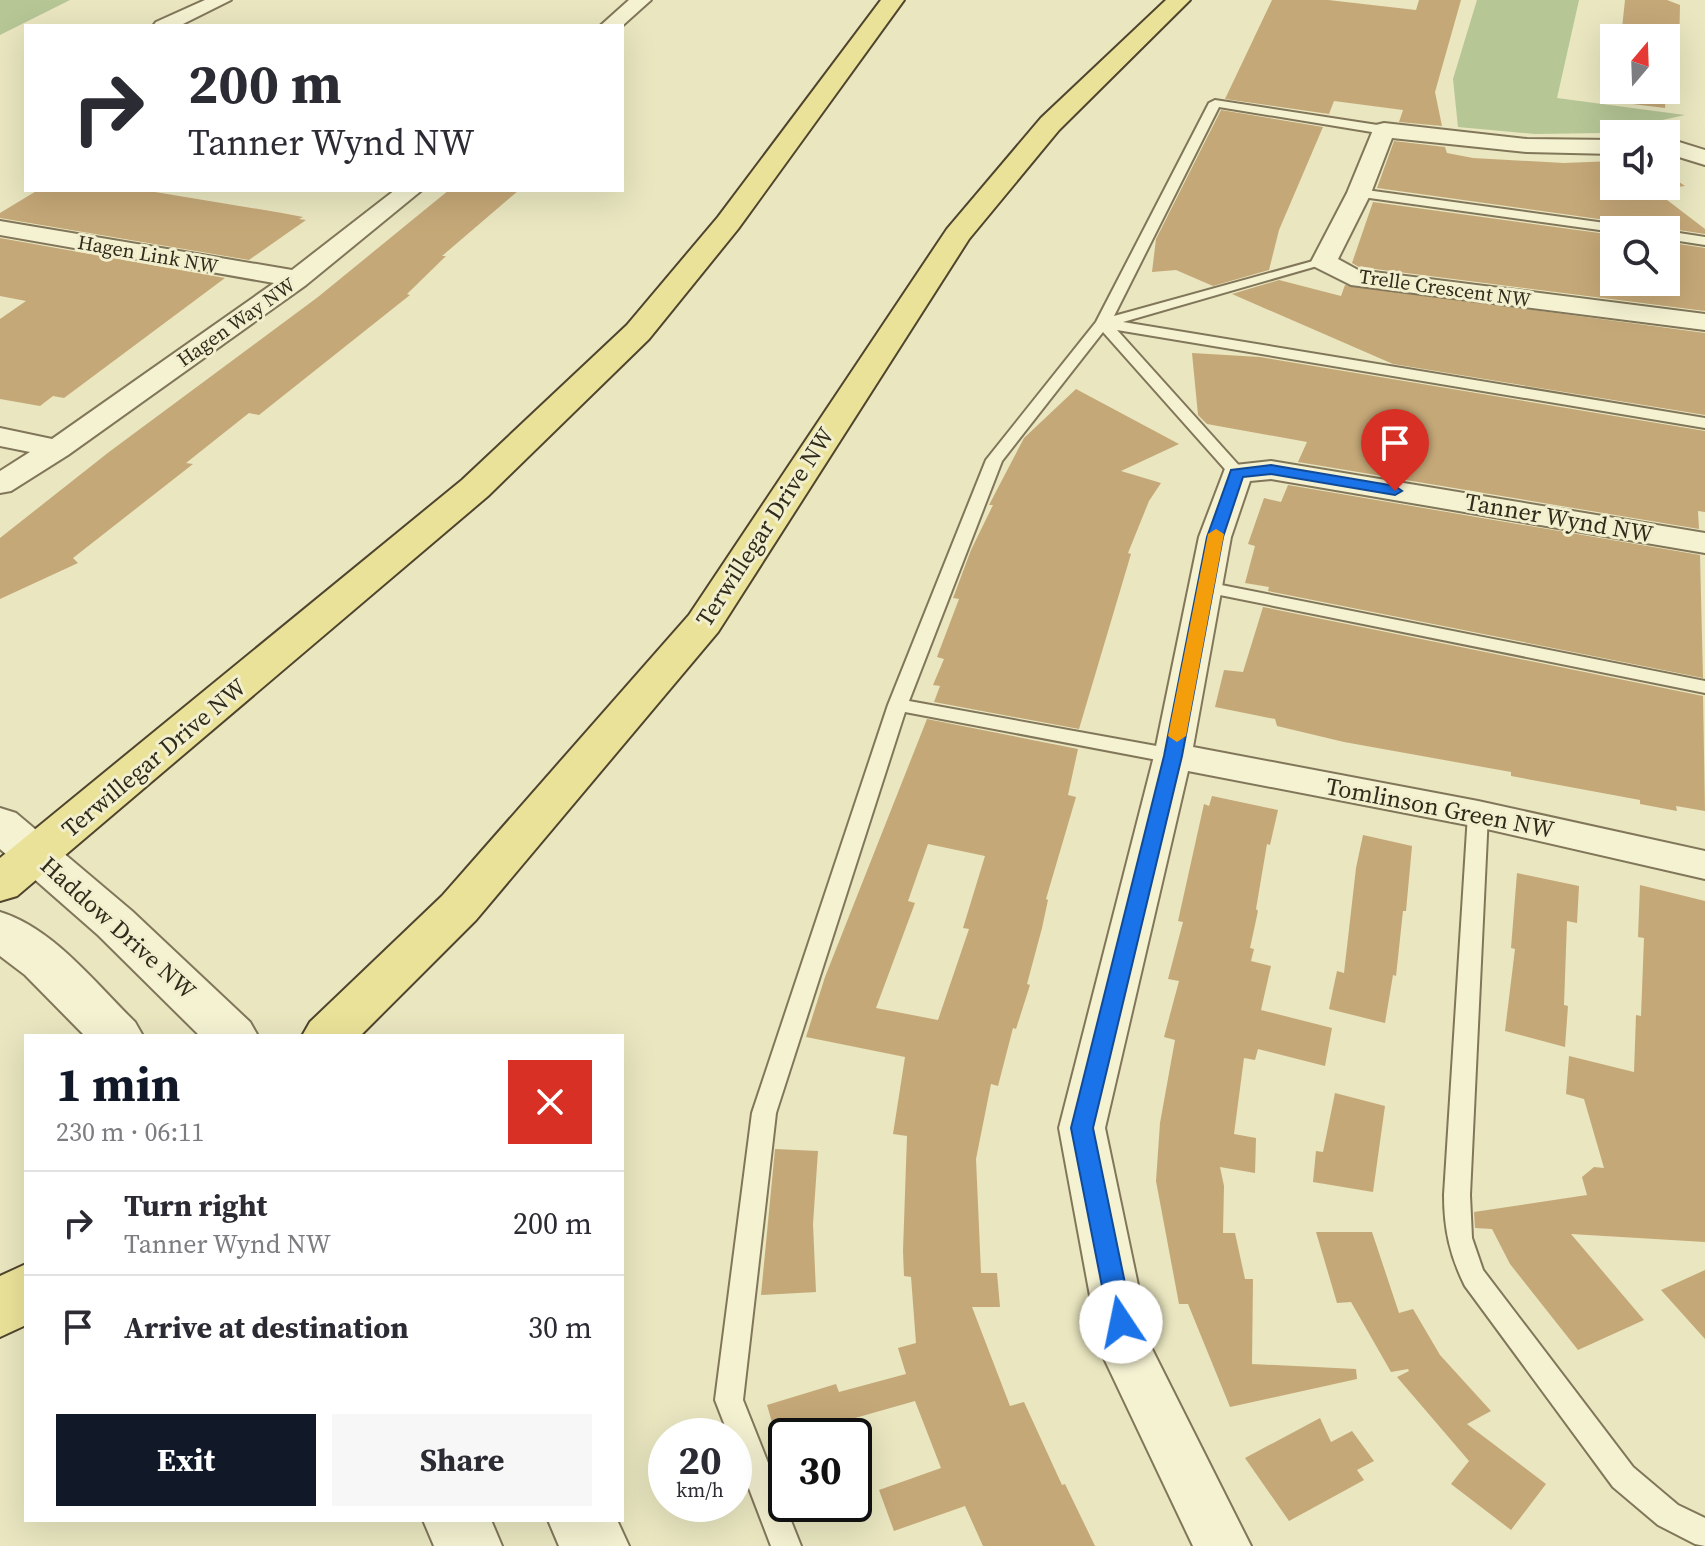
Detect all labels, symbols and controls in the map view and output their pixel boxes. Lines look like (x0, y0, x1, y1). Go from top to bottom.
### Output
north arrow (1600, 24, 1680, 104)
map controls (1600, 24, 1680, 296)
text: 200 m (188, 45, 342, 122)
icon: right (56, 56, 160, 160)
text: Tanner Wynd NW (188, 118, 474, 167)
button: sound (1600, 120, 1680, 200)
button: search (1600, 216, 1680, 296)
street label: Hagen Link NW (76, 228, 221, 280)
street label: Trelle Crescent NW (1357, 262, 1534, 314)
street label: Hagen Way NW (171, 270, 301, 373)
pin (1361, 409, 1429, 491)
street label: Terwillegar Drive NW (688, 421, 841, 633)
icon: arrive (1373, 421, 1417, 465)
street label: Tanner Wynd NW (1462, 485, 1656, 550)
street label: Terwillegar Drive NW (54, 671, 253, 845)
street label: Tomlinson Green NW (1323, 769, 1557, 846)
street label: Haddow Drive NW (33, 849, 203, 1007)
text: 1 min (56, 1051, 181, 1117)
button: close (508, 1060, 592, 1144)
text: 230 m · 06:11 (56, 1114, 204, 1150)
text: Turn right (124, 1185, 267, 1226)
icon: right (56, 1201, 100, 1245)
text: 200 m (513, 1203, 592, 1244)
text: Tanner Wynd NW (124, 1226, 331, 1262)
position arrow (1079, 1280, 1163, 1364)
icon: arrive (56, 1305, 100, 1349)
text: Arrive at destination (124, 1307, 409, 1348)
text: 30 m (528, 1307, 592, 1348)
button: Exit (56, 1414, 316, 1506)
button: Share (332, 1414, 592, 1506)
speed limit sign: 30 (768, 1418, 872, 1522)
text: 20 (678, 1433, 722, 1487)
text: km/h (676, 1476, 724, 1504)

